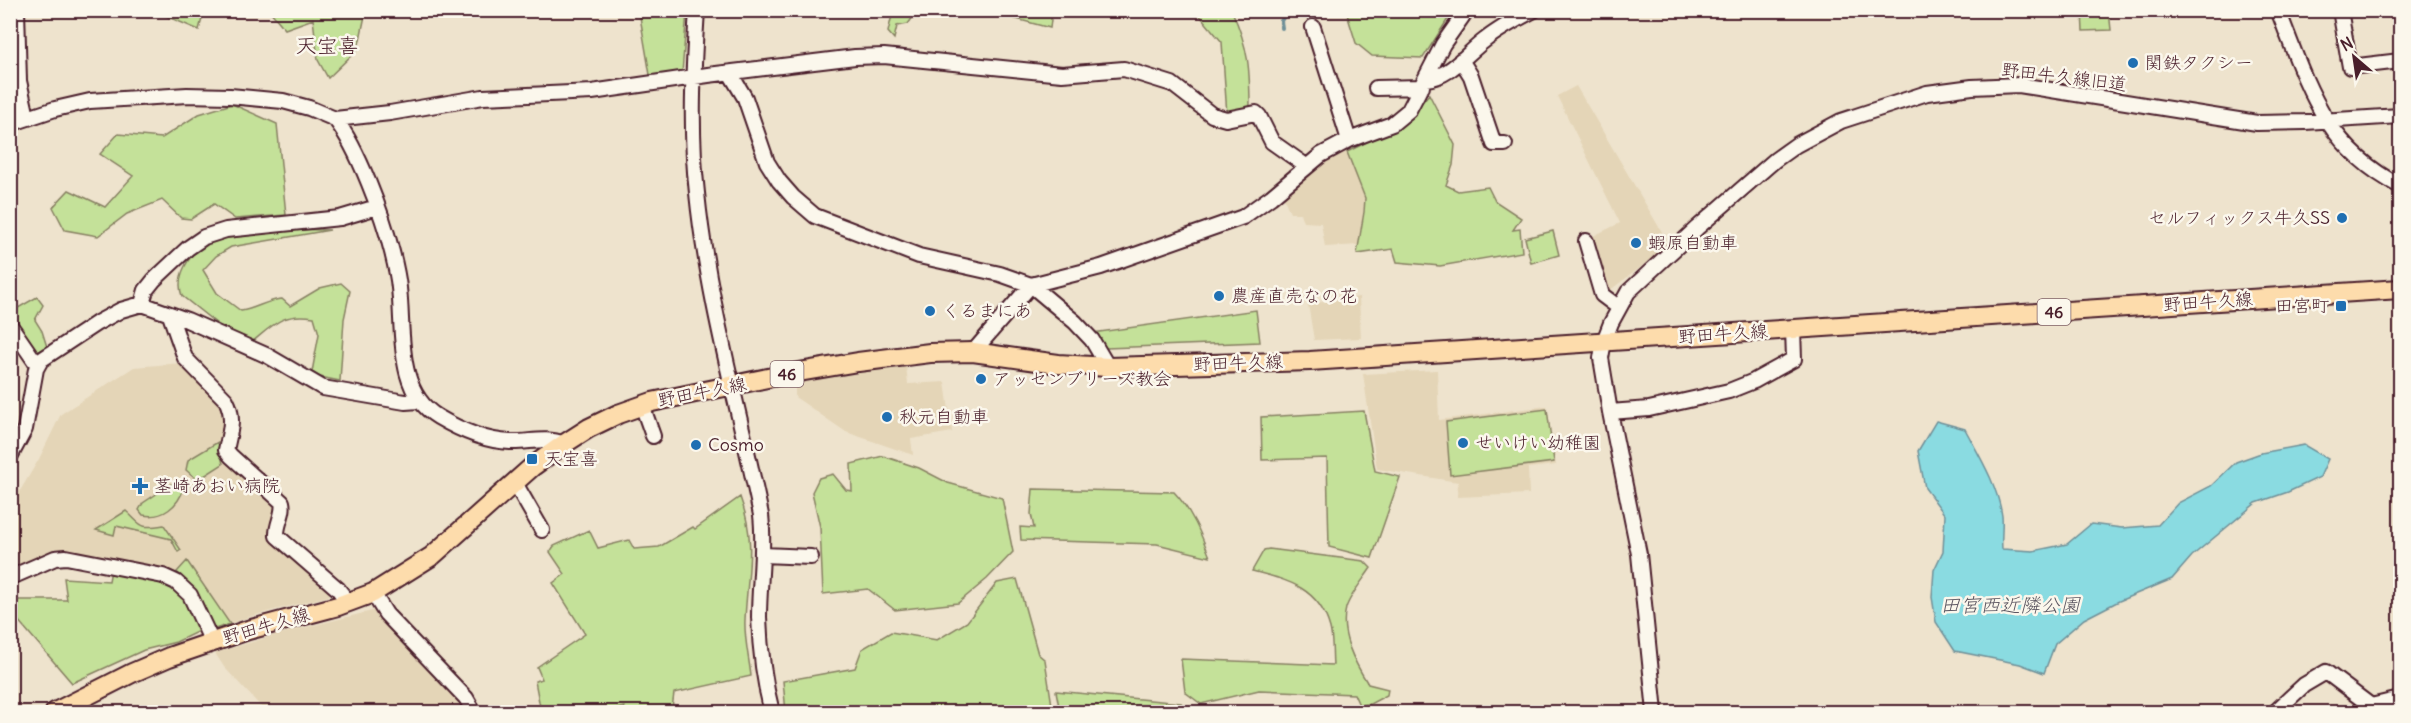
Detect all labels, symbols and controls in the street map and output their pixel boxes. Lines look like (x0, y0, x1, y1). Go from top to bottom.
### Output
north arrow (2324, 27, 2384, 87)
district label: 天宝喜 (296, 32, 359, 59)
text: N (2337, 32, 2356, 55)
place label: 関鉄タクシー (2145, 51, 2253, 74)
marker: 関鉄タクシー (2126, 56, 2140, 70)
street label: 野田牛久線旧道 (2000, 57, 2128, 96)
place label: セルフィックス牛久SS (2148, 206, 2330, 229)
marker: セルフィックス牛久SS (2335, 211, 2349, 225)
place label: 蝦原自動車 (1648, 231, 1738, 254)
marker: 蝦原自動車 (1629, 236, 1643, 250)
place label: 農産直売なの花 (1231, 284, 1357, 307)
street label: 野田牛久線 (2162, 287, 2254, 316)
marker: 農産直売なの花 (1212, 289, 1226, 303)
place label: 田宮町 (2275, 294, 2329, 317)
place label: くるまにあ (942, 299, 1032, 322)
road number: 46 (2038, 299, 2070, 325)
marker: 田宮町 (2334, 299, 2348, 313)
marker: くるまにあ (923, 304, 937, 318)
street label: 野田牛久線 (1677, 319, 1769, 348)
street label: 野田牛久線 (1193, 349, 1283, 376)
road number: 46 (770, 361, 804, 387)
place label: アッセンブリーズ教会 (993, 367, 1172, 390)
street label: 野田牛久線 (656, 372, 748, 411)
marker: アッセンブリーズ教会 (974, 372, 988, 386)
place label: 秋元自動車 (899, 405, 989, 428)
marker: 秋元自動車 (880, 410, 894, 424)
place label: せいけい幼稚園 (1475, 431, 1601, 454)
place label: Cosmo (708, 433, 764, 456)
marker: せいけい幼稚園 (1456, 436, 1470, 450)
marker: Cosmo (689, 438, 703, 452)
place label: 天宝喜 (544, 447, 598, 470)
marker: 天宝喜 (525, 452, 539, 466)
place label: 茎崎あおい病院 (154, 474, 280, 497)
marker: 茎崎あおい病院 (131, 477, 149, 495)
water label: 田宮西近隣公園 (1940, 592, 2081, 617)
street label: 野田牛久線 (219, 602, 312, 649)

